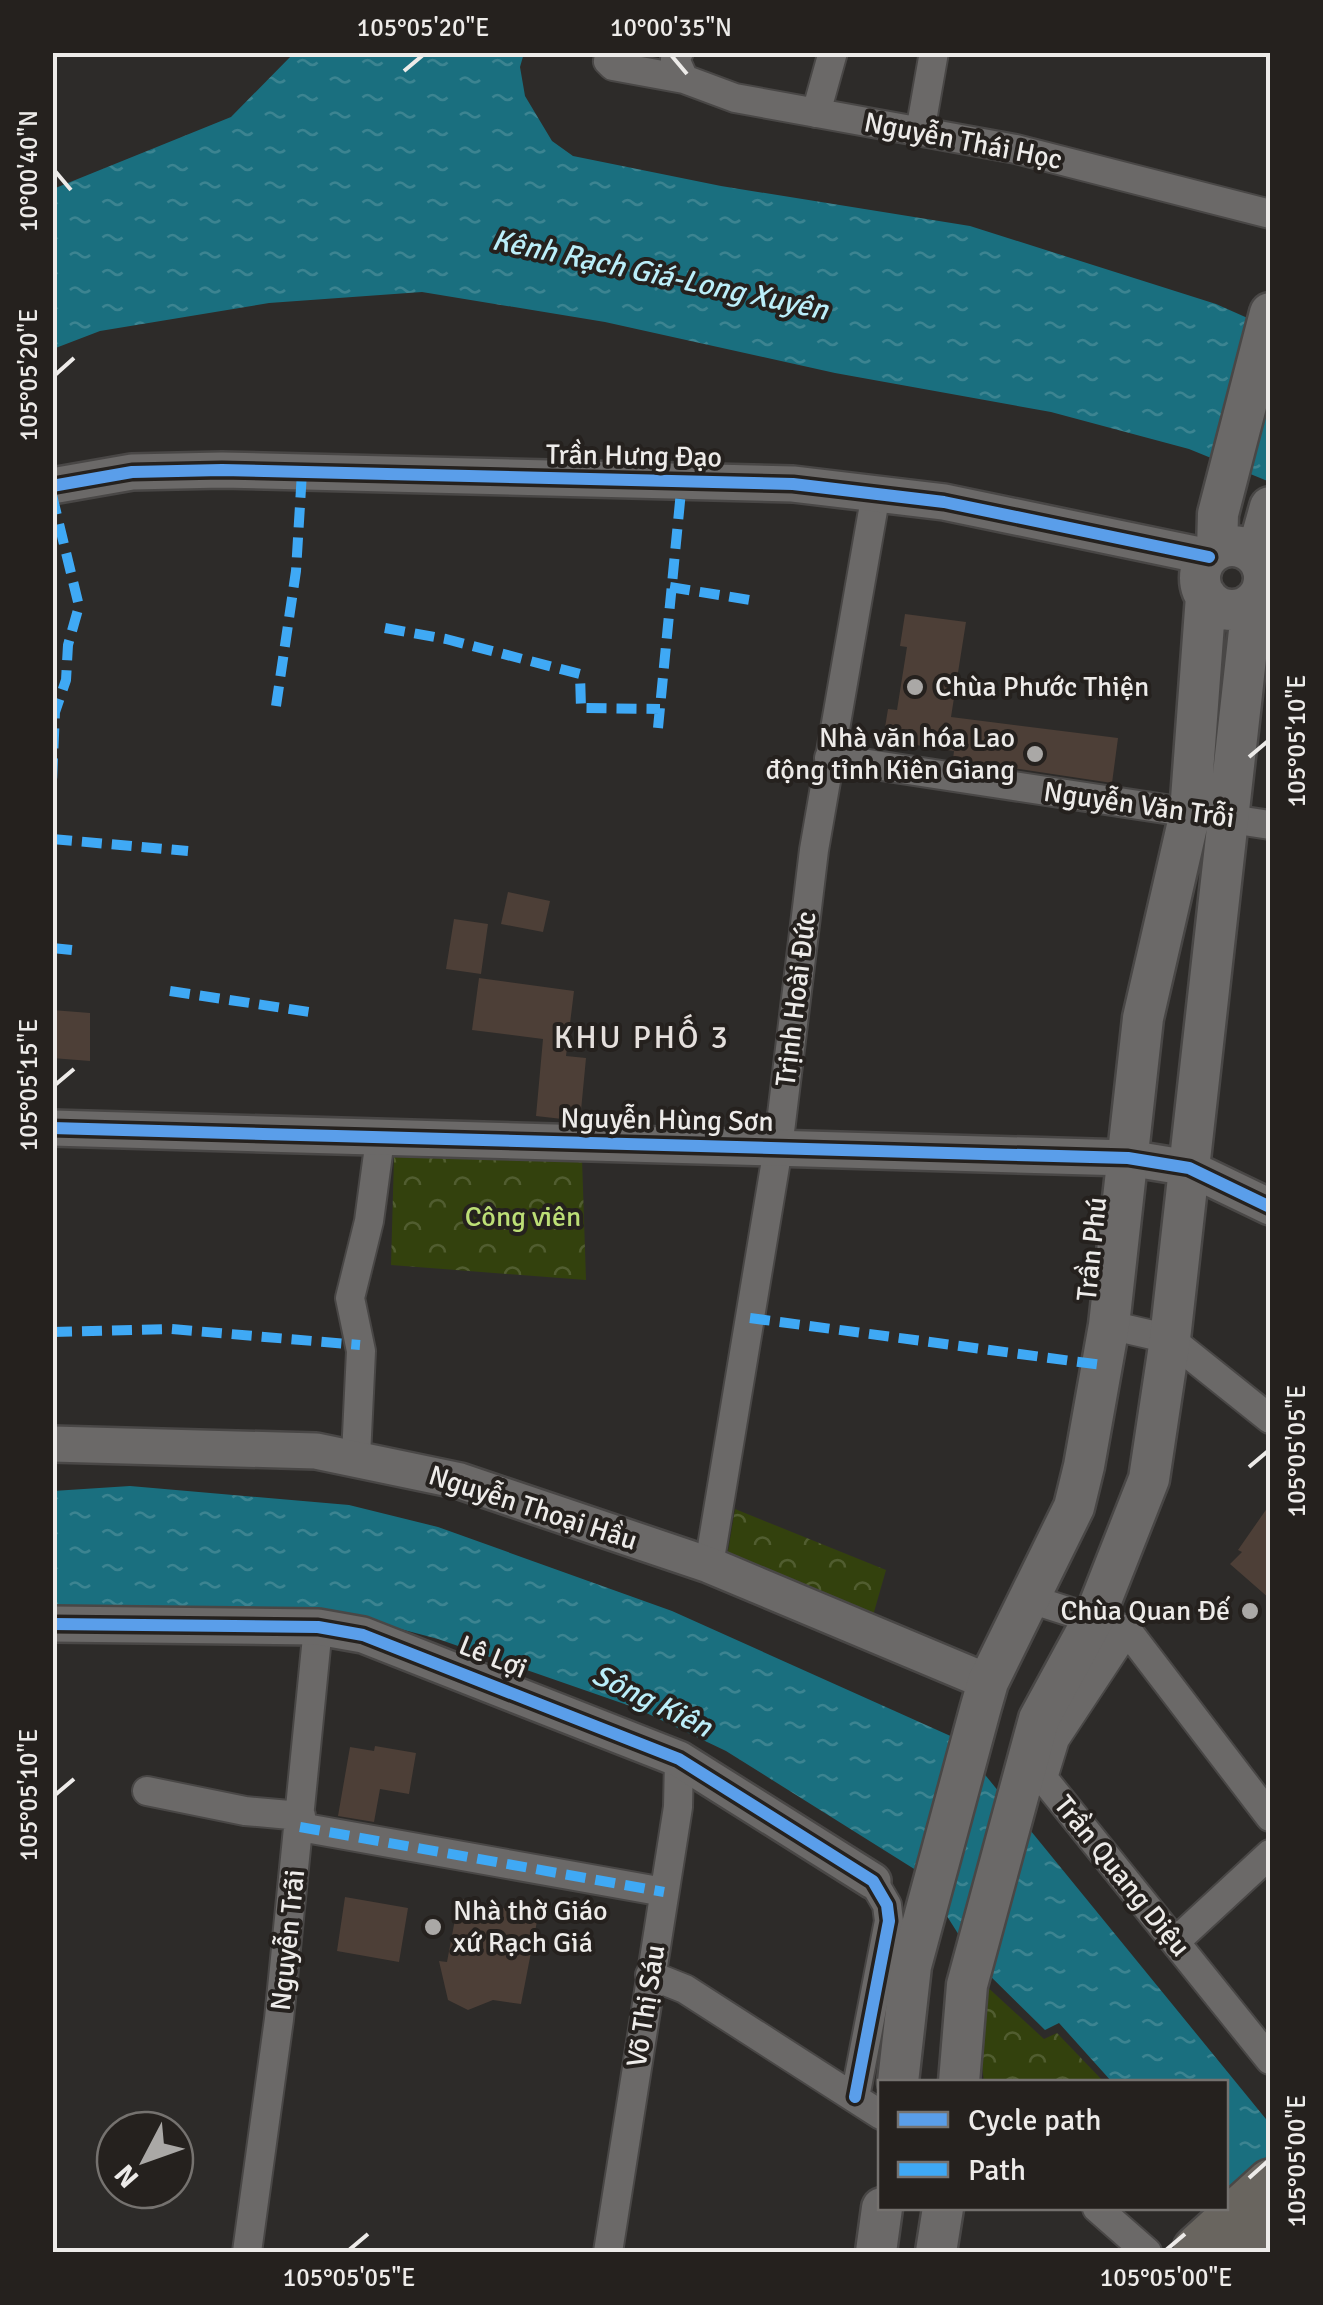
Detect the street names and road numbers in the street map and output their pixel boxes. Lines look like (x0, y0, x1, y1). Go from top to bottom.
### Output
street label: Nguyễn Thái Học (861, 105, 1065, 177)
street label: Trần Hưng Đạo (546, 437, 722, 475)
street label: Nguyễn Văn Trỗi (1041, 775, 1237, 835)
street label: Trịnh Hoài Đức (768, 910, 824, 1088)
street label: Nguyễn Hùng Sơn (560, 1101, 774, 1139)
street label: Trần Phú (1070, 1195, 1114, 1303)
street label: Nguyễn Thoại Hầu (424, 1458, 642, 1558)
street label: Lê Lợi (454, 1628, 532, 1686)
street label: Trần Quang Diệu (1047, 1789, 1197, 1963)
street label: Nguyễn Trãi (264, 1868, 312, 2012)
street label: Võ Thị Sáu (620, 1942, 672, 2070)

